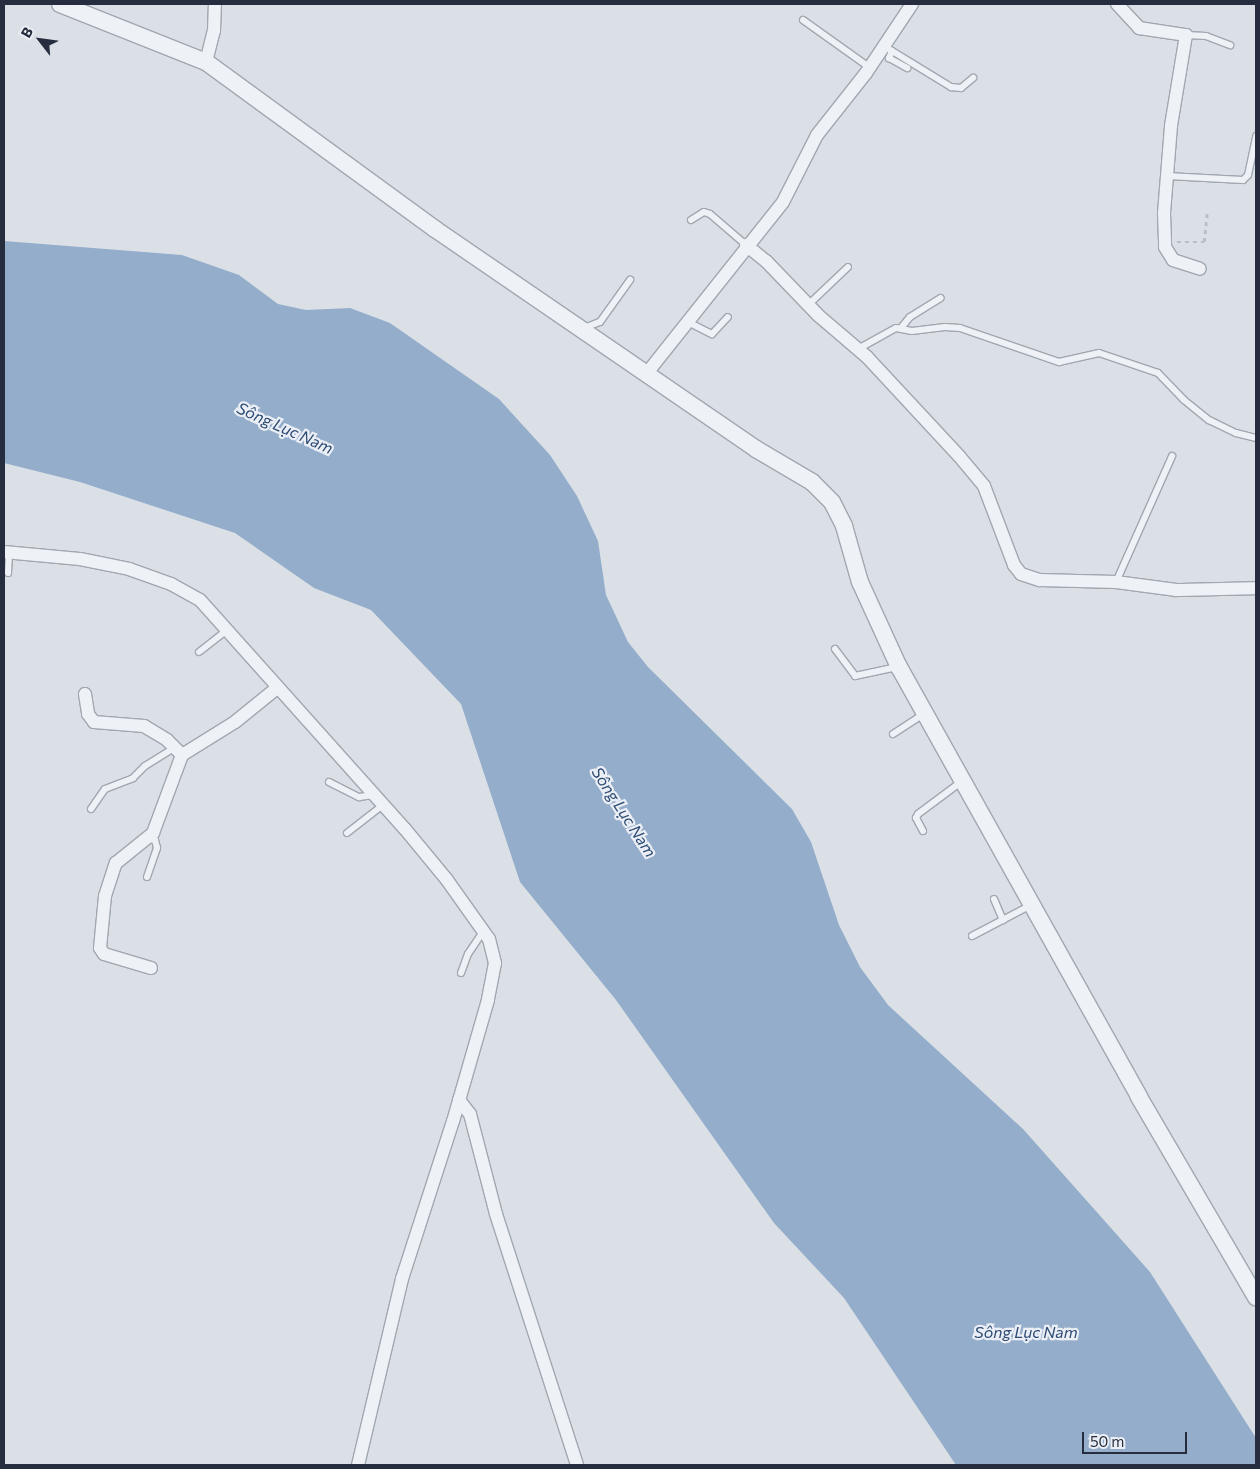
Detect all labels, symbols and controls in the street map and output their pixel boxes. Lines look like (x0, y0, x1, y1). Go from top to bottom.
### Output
north arrow (15, 15, 65, 65)
text: B (17, 24, 36, 41)
water label: Sông Lục Nam (234, 398, 336, 458)
water label: Sông Lục Nam (588, 763, 660, 861)
water label: Sông Lục Nam (974, 1322, 1078, 1342)
scale bar (1085, 1422, 1190, 1454)
text: 50 m (1090, 1432, 1124, 1450)

